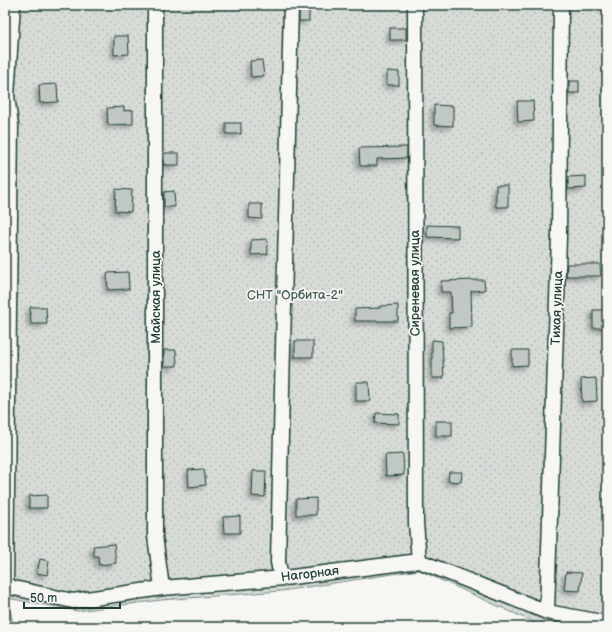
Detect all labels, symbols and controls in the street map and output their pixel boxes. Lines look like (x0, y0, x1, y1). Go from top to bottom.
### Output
street label: Сиреневая улица (407, 229, 423, 336)
street label: Майская улица (148, 250, 164, 344)
street label: Тихая улица (548, 270, 566, 346)
park label: СНТ "Орбита-2" (247, 287, 343, 303)
street label: Нагорная (280, 562, 340, 586)
scale bar (24, 584, 120, 610)
text: 50 m (30, 591, 57, 606)

